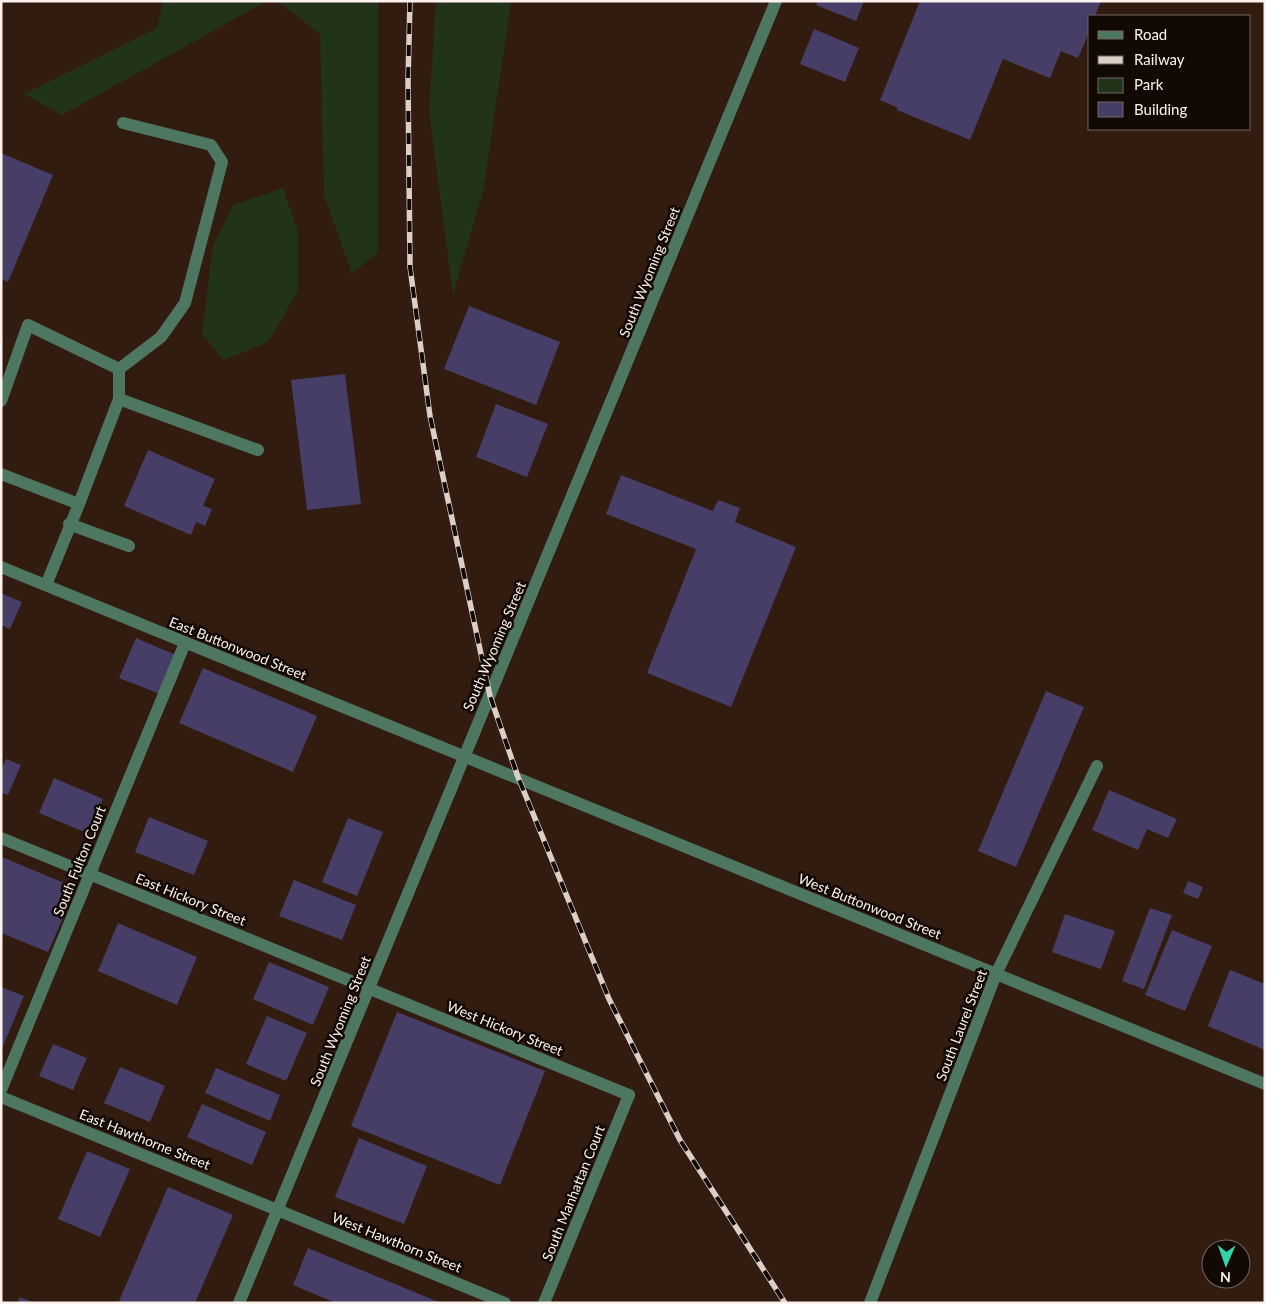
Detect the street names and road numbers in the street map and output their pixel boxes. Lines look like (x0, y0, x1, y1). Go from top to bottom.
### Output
street label: South Wyoming Street (615, 204, 683, 340)
street label: South Wyoming Street (459, 579, 529, 713)
street label: East Buttonwood Street (167, 613, 309, 683)
street label: South Fulton Court (49, 803, 109, 919)
street label: East Hickory Street (133, 869, 249, 929)
street label: West Buttonwood Street (796, 870, 944, 942)
street label: South Wyoming Street (306, 953, 374, 1089)
street label: South Laurel Street (932, 967, 990, 1083)
street label: West Hickory Street (445, 997, 565, 1059)
street label: East Hawthorne Street (77, 1105, 213, 1173)
street label: South Manhattan Court (538, 1123, 608, 1263)
street label: West Hawthorn Street (330, 1208, 464, 1276)

